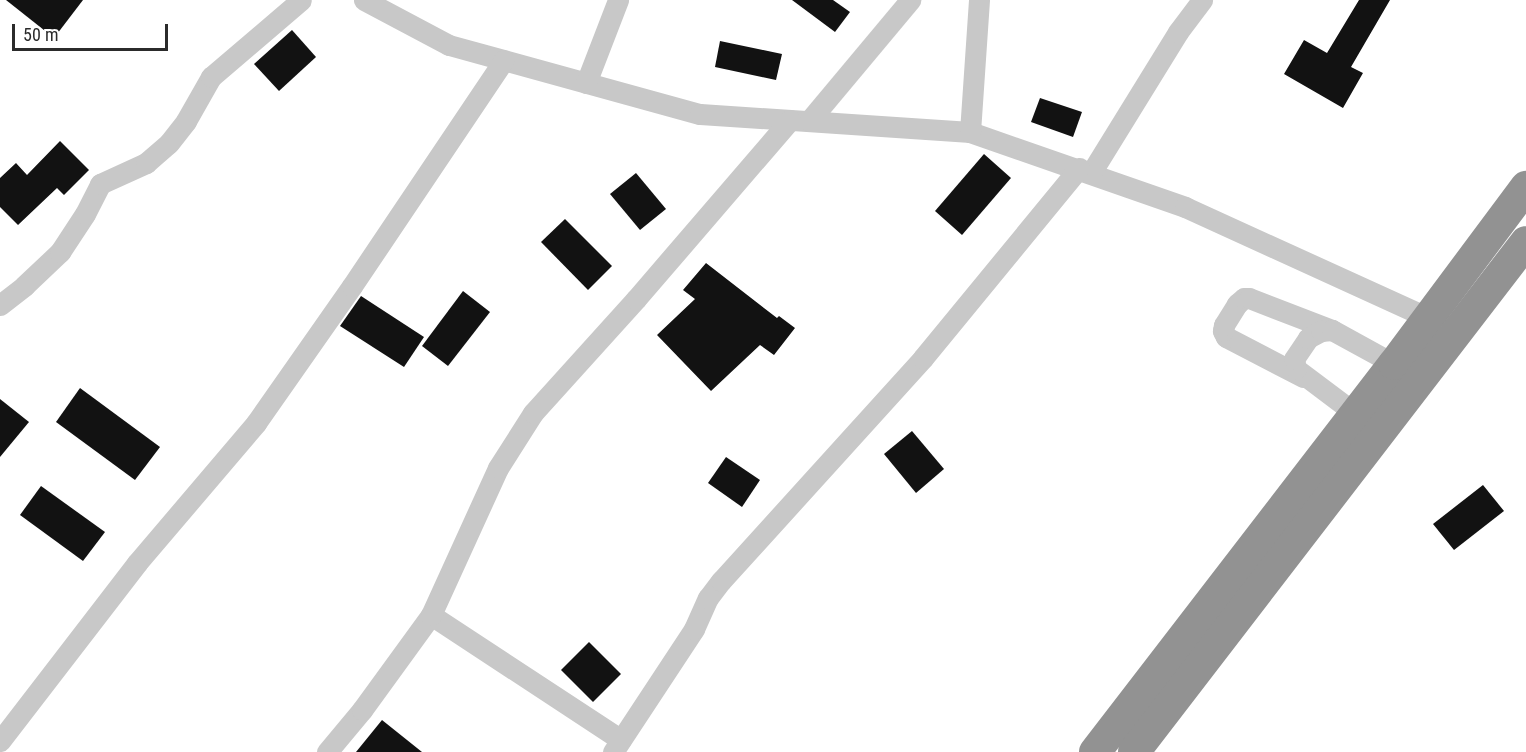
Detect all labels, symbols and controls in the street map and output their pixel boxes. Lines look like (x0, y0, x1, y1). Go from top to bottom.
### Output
scale bar (15, 12, 171, 50)
text: 50 m (23, 24, 58, 45)

